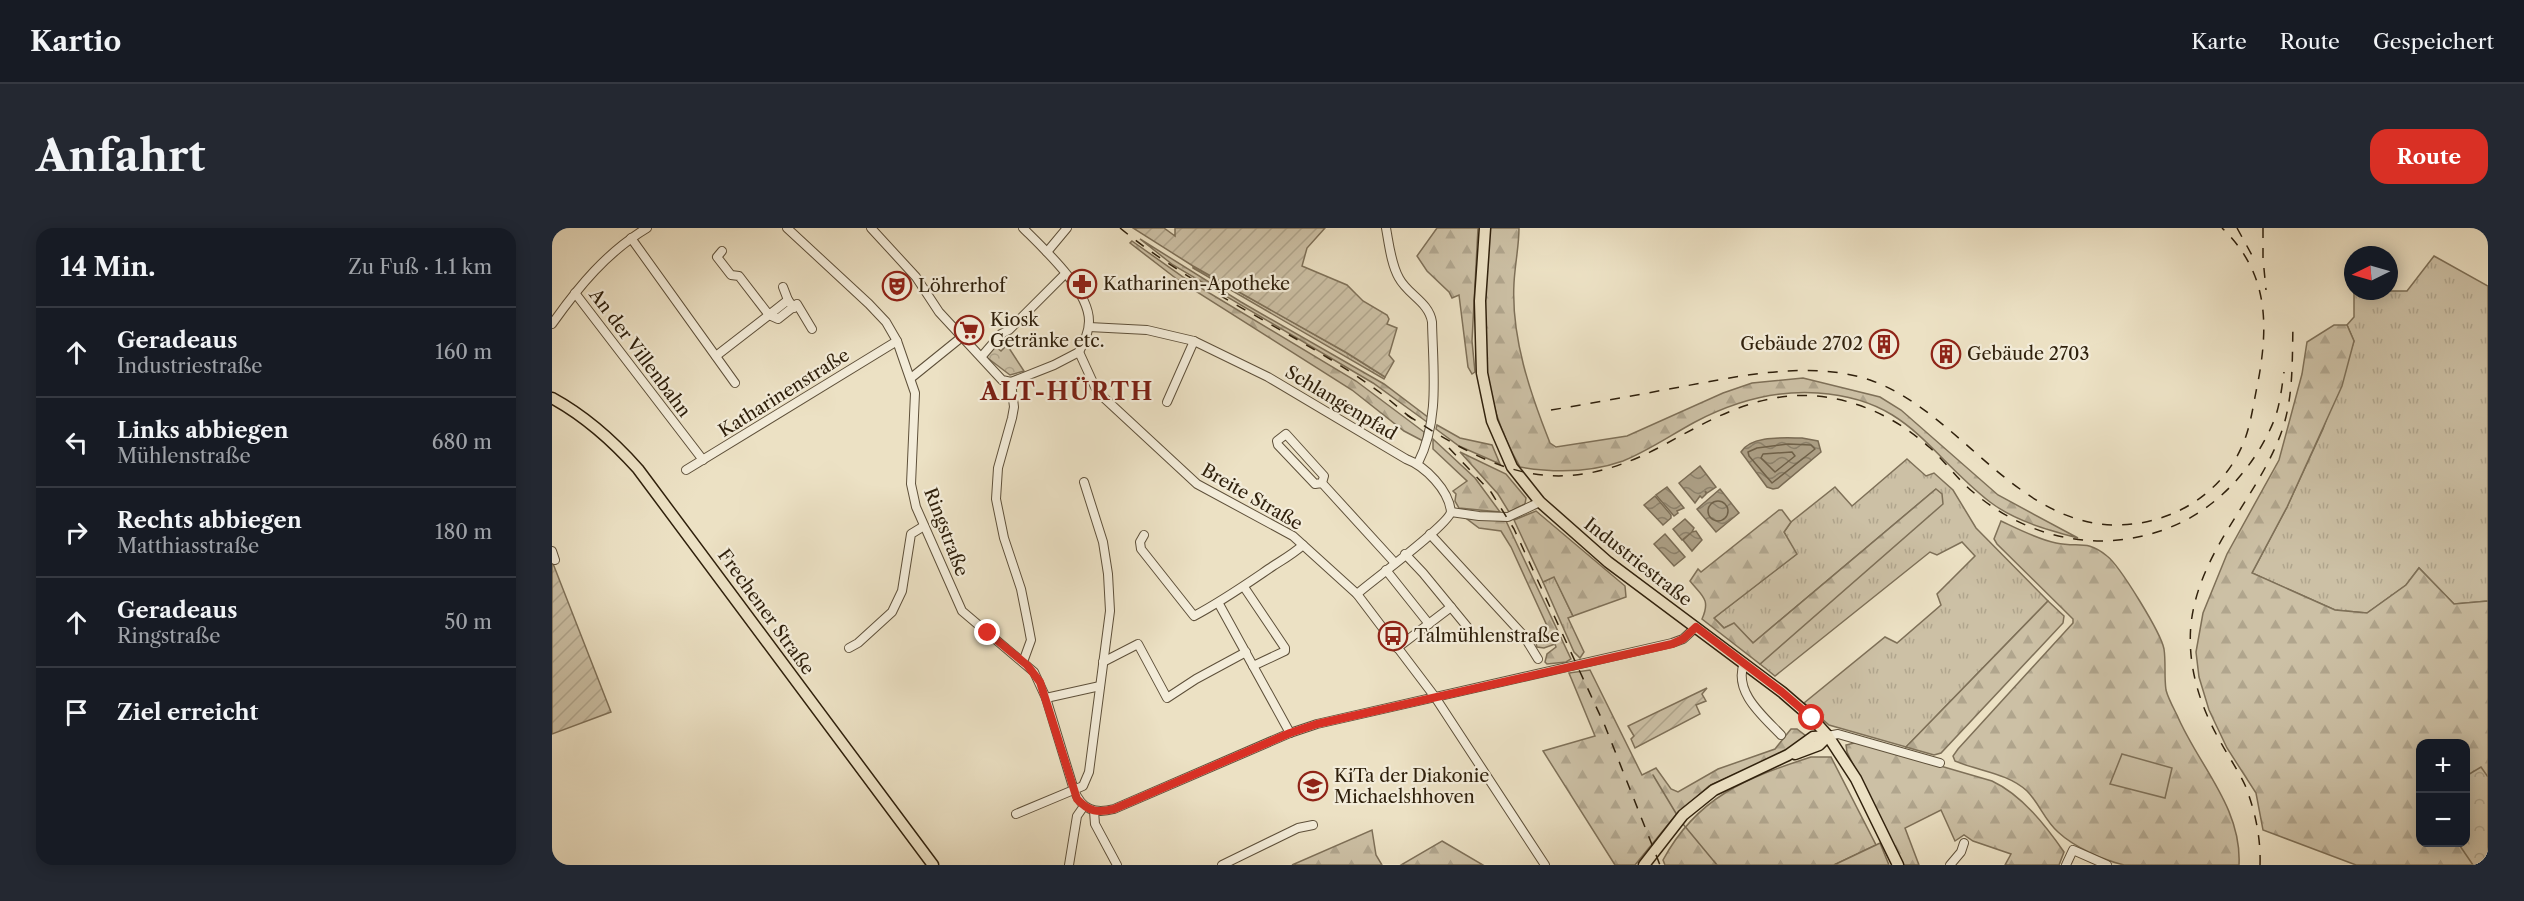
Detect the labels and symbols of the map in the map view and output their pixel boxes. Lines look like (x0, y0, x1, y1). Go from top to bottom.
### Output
north arrow (2344, 246, 2398, 300)
pharmacy icon: Katharinen-Apotheke (1066, 268, 1098, 300)
theatre icon: Löhrerhof (881, 270, 913, 302)
place label: Katharinen-Apotheke (1103, 273, 1290, 295)
place label: Löhrerhof (918, 275, 1008, 297)
street label: An der Villenbahn (584, 284, 695, 422)
place label: Kiosk Getränke etc. (990, 309, 1104, 352)
supermarket icon: Kiosk Getränke etc. (953, 314, 985, 346)
building icon: Gebäude 2702 (1868, 328, 1900, 360)
place label: Gebäude 2702 (1740, 333, 1863, 355)
building icon: Gebäude 2703 (1930, 338, 1962, 370)
place label: Gebäude 2703 (1967, 343, 2089, 365)
street label: Katharinenstraße (715, 344, 853, 442)
street label: Schlangenpfad (1281, 361, 1401, 445)
district label: ALT-HÜRTH (979, 376, 1154, 406)
street label: Breite Straße (1197, 459, 1307, 535)
street label: Ringstraße (919, 485, 973, 579)
street label: Industriestraße (1580, 513, 1696, 611)
street label: Frechener Straße (713, 545, 819, 679)
route end (974, 619, 1000, 645)
bus stop icon: Talmühlenstraße (1377, 620, 1409, 652)
place label: Talmühlenstraße (1414, 625, 1560, 647)
route start (1798, 704, 1824, 730)
place label: KiTa der Diakonie Michaelshhoven (1334, 765, 1489, 808)
school or university icon: KiTa der Diakonie Michaelshhoven (1297, 770, 1329, 802)

